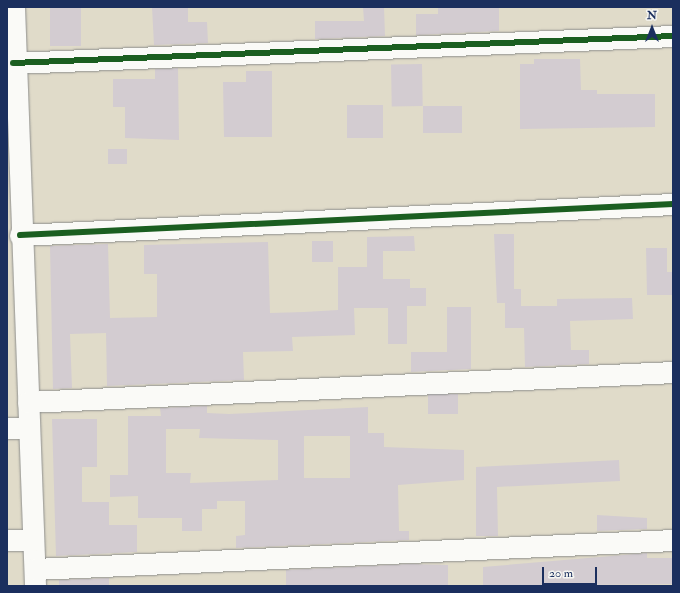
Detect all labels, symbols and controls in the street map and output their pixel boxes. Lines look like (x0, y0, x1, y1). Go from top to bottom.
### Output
north arrow (632, 8, 672, 48)
text: N (647, 9, 657, 22)
scale bar (544, 559, 599, 585)
text: 20 m (549, 566, 573, 581)

